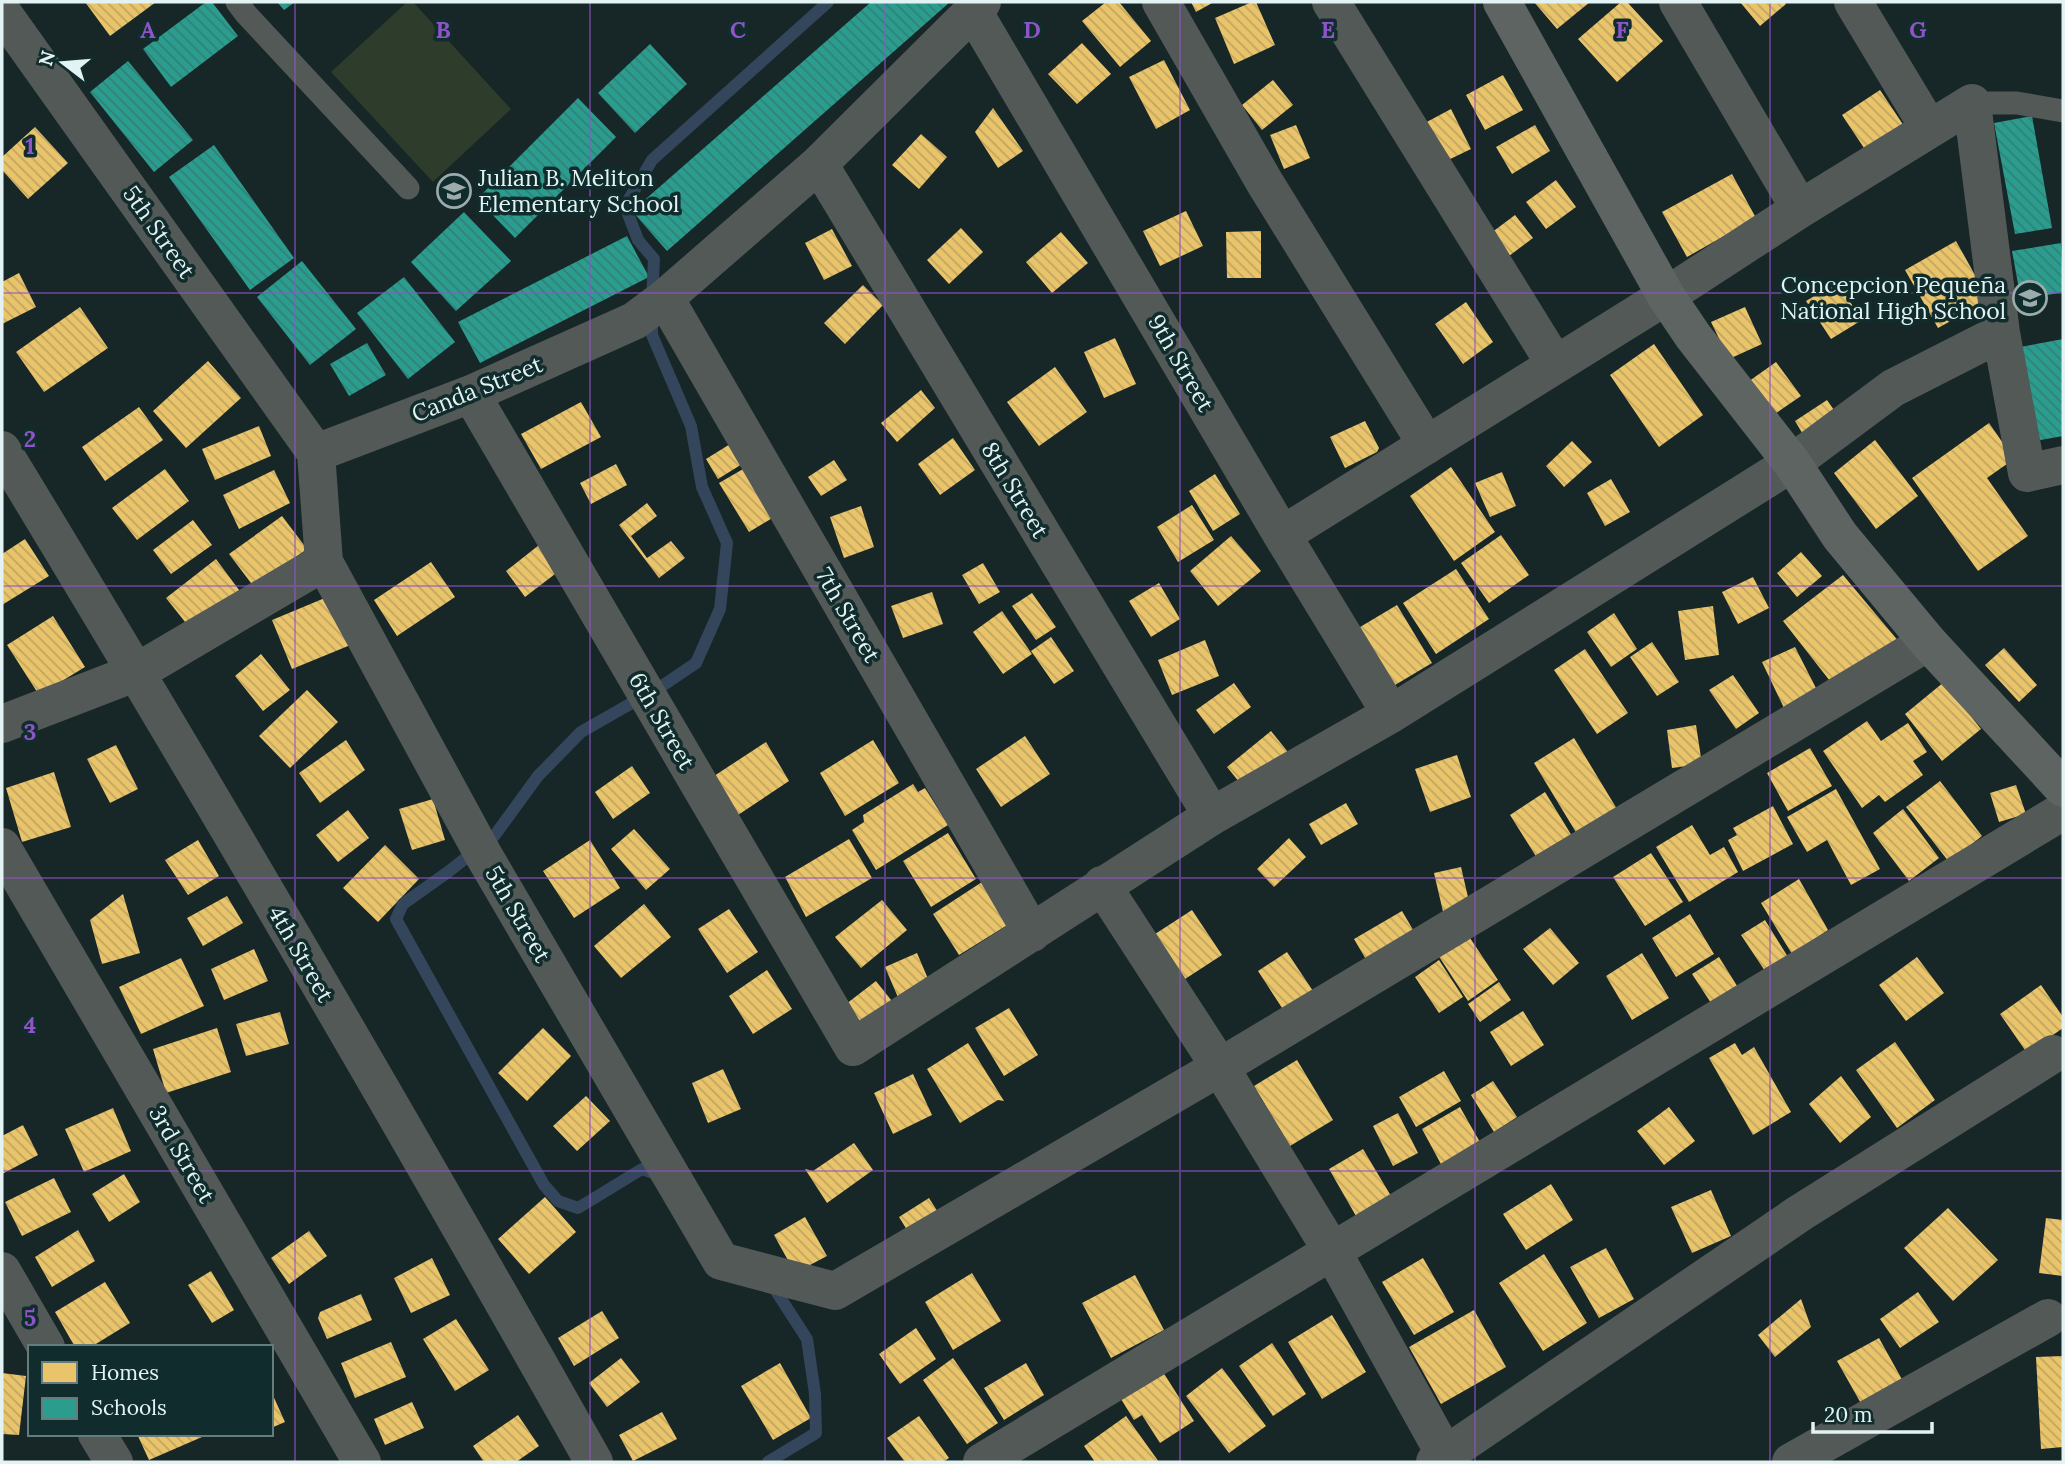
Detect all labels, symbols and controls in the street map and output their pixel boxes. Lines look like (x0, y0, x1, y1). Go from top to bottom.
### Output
text: A (140, 15, 156, 44)
text: B (435, 15, 451, 44)
text: C (730, 15, 746, 44)
text: D (1023, 15, 1041, 44)
text: E (1321, 15, 1335, 44)
text: F (1615, 15, 1629, 44)
text: G (1909, 15, 1927, 44)
north arrow (28, 28, 98, 98)
text: N (33, 48, 60, 69)
text: 1 (25, 131, 35, 160)
place label: Julian B. Meliton Elementary School (477, 163, 679, 218)
school or university icon: Julian B. Meliton Elementary School (435, 172, 473, 210)
street label: 5th Street (117, 180, 202, 284)
place label: Concepcion Pequeña National High School (1780, 270, 2006, 325)
school or university icon: Concepcion Pequeña National High School (2011, 279, 2049, 317)
street label: 9th Street (1142, 309, 1221, 417)
street label: Canda Street (407, 349, 547, 428)
text: 2 (24, 424, 36, 453)
street label: 8th Street (975, 436, 1055, 543)
street label: 7th Street (810, 562, 887, 667)
street label: 6th Street (623, 667, 702, 775)
text: 3 (24, 717, 36, 746)
street label: 5th Street (479, 860, 558, 967)
street label: 4th Street (262, 900, 341, 1007)
text: 4 (24, 1010, 36, 1039)
street label: 3rd Street (143, 1100, 222, 1208)
text: 5 (24, 1303, 36, 1332)
legend (28, 1345, 273, 1436)
text: Homes (91, 1359, 159, 1386)
scale bar (1813, 1390, 1932, 1434)
text: Schools (91, 1394, 167, 1421)
text: 20 m (1824, 1401, 1873, 1428)

